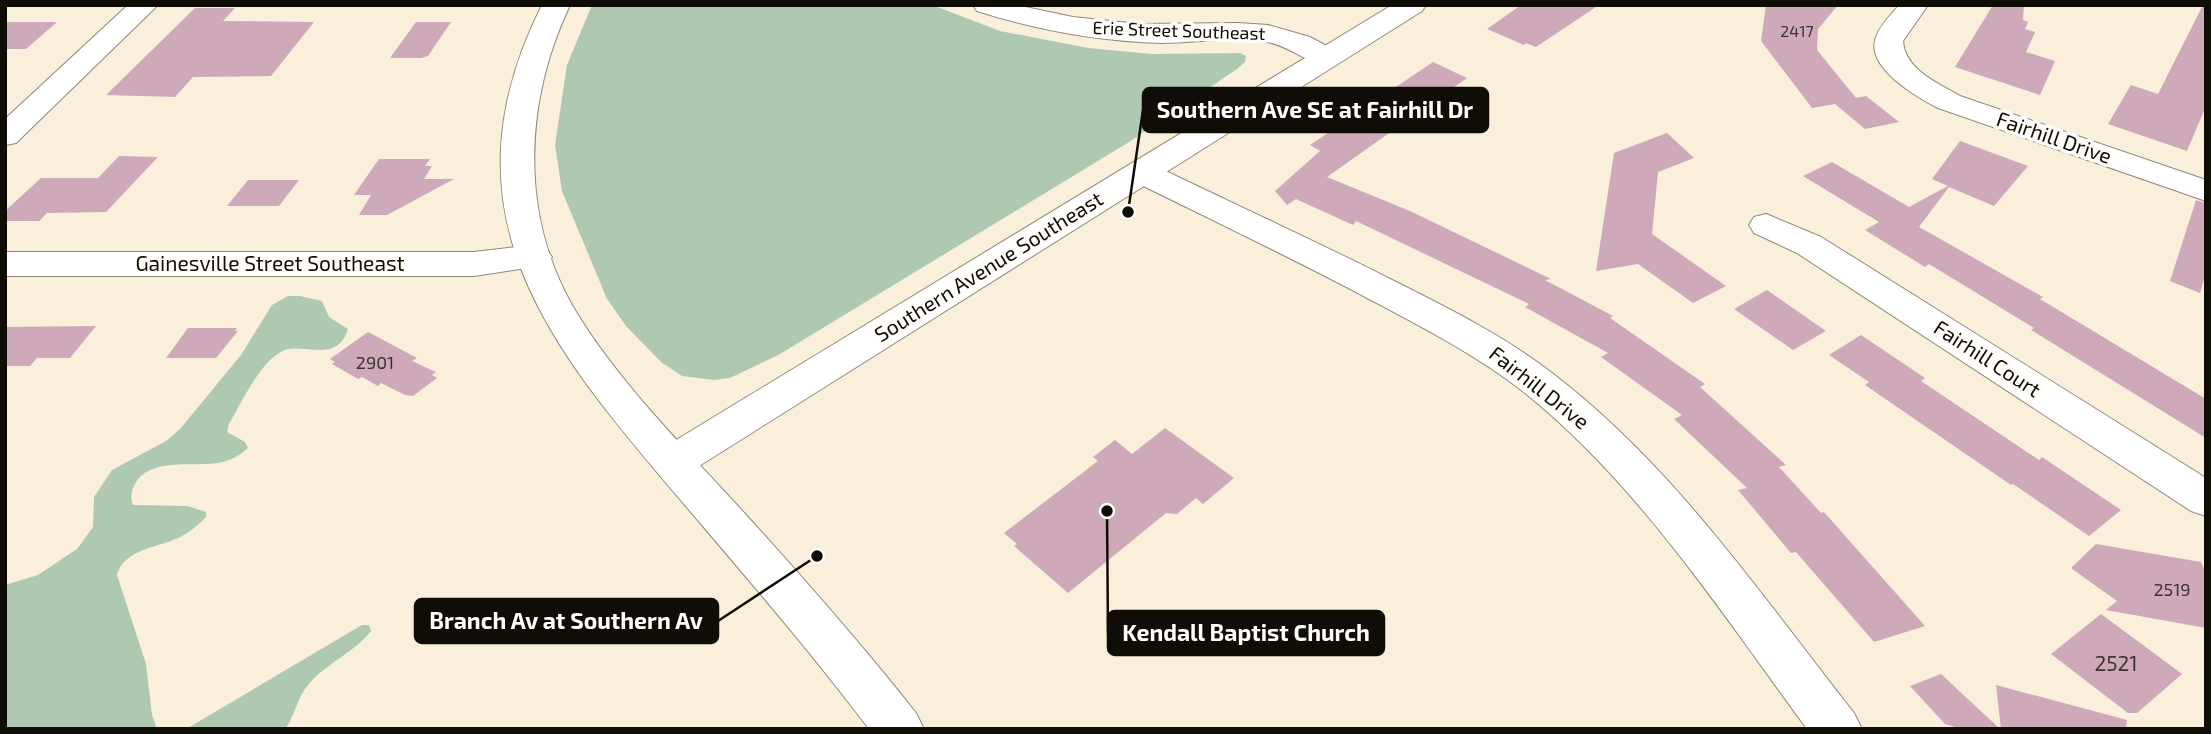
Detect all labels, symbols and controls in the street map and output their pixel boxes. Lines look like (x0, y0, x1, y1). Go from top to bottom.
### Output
street label: Erie Street Southeast (1092, 16, 1266, 44)
house number: 2417 (1780, 21, 1814, 40)
callout: Southern Ave SE at Fairhill Dr (1143, 88, 1488, 132)
text: Southern Ave SE at Fairhill Dr (1157, 95, 1473, 123)
street label: Fairhill Drive (1994, 105, 2115, 168)
street label: Southern Avenue Southeast (869, 185, 1107, 346)
street label: Gainesville Street Southeast (135, 250, 405, 275)
street label: Fairhill Court (1930, 314, 2046, 402)
street label: Fairhill Drive (1485, 340, 1595, 434)
house number: 2901 (356, 351, 394, 373)
house number: 2519 (2153, 578, 2191, 600)
callout: Branch Av at Southern Av (415, 599, 718, 643)
text: Branch Av at Southern Av (429, 606, 703, 634)
callout: Kendall Baptist Church (1108, 611, 1384, 655)
text: Kendall Baptist Church (1122, 618, 1370, 646)
house number: 2521 (2094, 650, 2138, 675)

